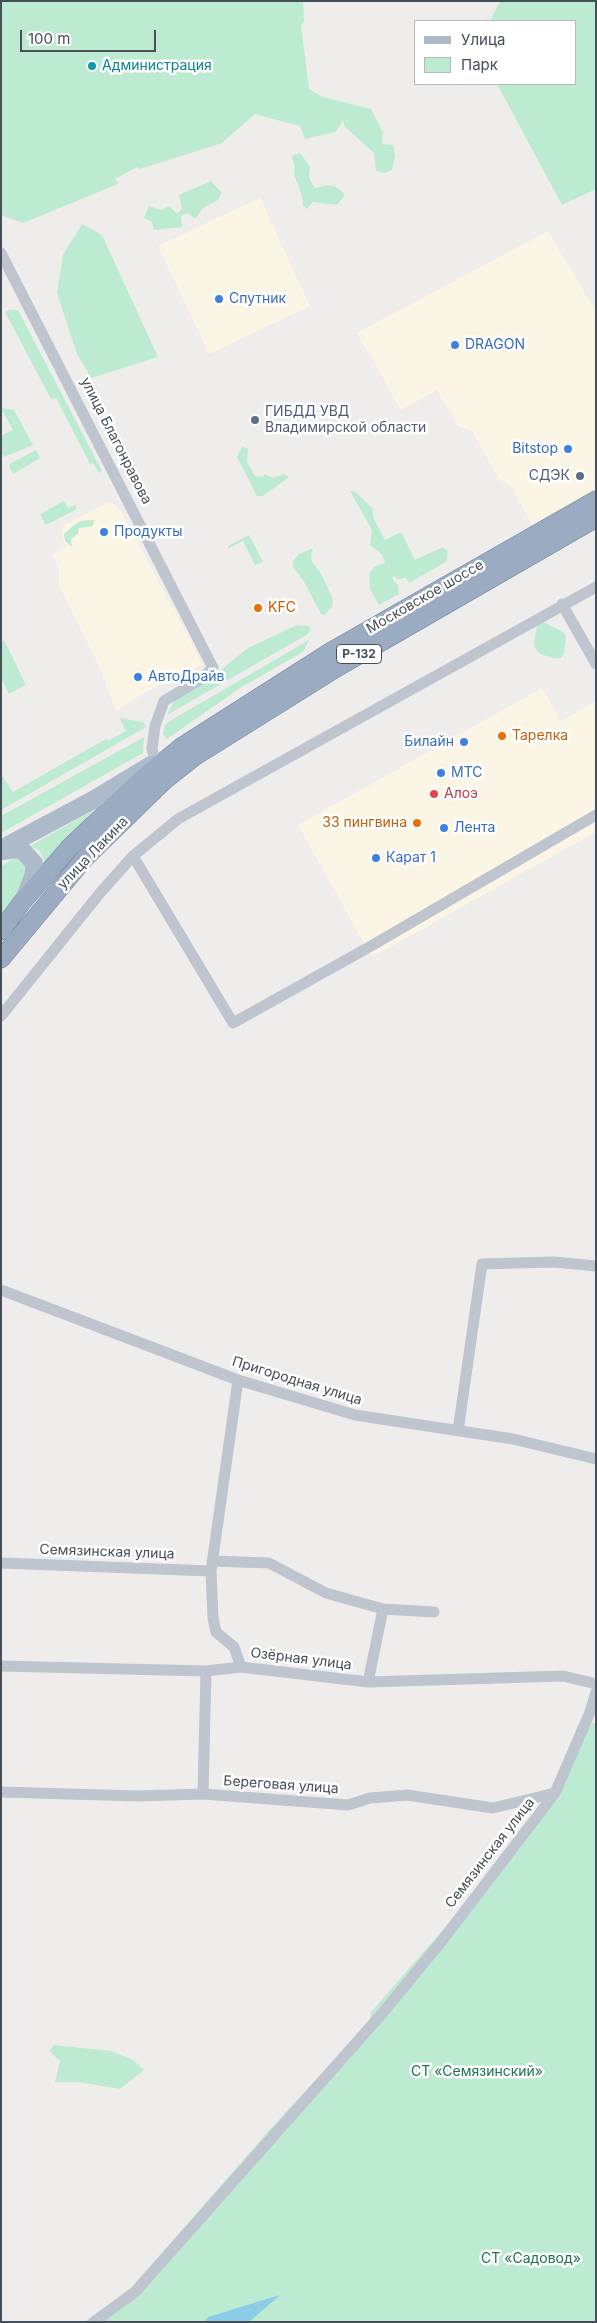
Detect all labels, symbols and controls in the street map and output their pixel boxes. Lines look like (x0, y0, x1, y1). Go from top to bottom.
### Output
scale bar (22, 20, 159, 52)
legend (414, 20, 577, 85)
text: 100 m (28, 29, 70, 48)
text: Улица (461, 30, 505, 49)
text: Парк (461, 55, 498, 74)
place label: Администрация (102, 58, 212, 74)
marker: Администрация (86, 60, 98, 72)
place label: Спутник (229, 291, 286, 307)
marker: Спутник (213, 293, 225, 305)
place label: DRAGON (465, 337, 525, 353)
marker: DRAGON (449, 339, 461, 351)
street label: улица Благонравова (77, 375, 155, 507)
place label: ГИБДД УВД Владимирской области (265, 404, 426, 437)
marker: ГИБДД УВД Владимирской области (249, 414, 261, 426)
place label: Bitstop (512, 441, 558, 457)
marker: Bitstop (562, 443, 574, 455)
place label: СДЭК (529, 468, 570, 484)
marker: СДЭК (574, 470, 586, 482)
place label: Продукты (114, 524, 183, 540)
marker: Продукты (98, 526, 110, 538)
street label: Московское шоссе (363, 557, 487, 637)
place label: KFC (268, 600, 296, 616)
marker: KFC (252, 602, 264, 614)
road number: Р-132 (336, 644, 382, 664)
place label: АвтоДрайв (148, 669, 224, 685)
marker: АвтоДрайв (132, 671, 144, 683)
place label: Тарелка (512, 728, 568, 744)
marker: Тарелка (496, 730, 508, 742)
place label: Билайн (404, 734, 454, 750)
marker: Билайн (458, 736, 470, 748)
place label: МТС (451, 765, 482, 781)
marker: МТС (435, 767, 447, 779)
place label: Алоэ (444, 786, 478, 802)
marker: Алоэ (428, 788, 440, 800)
street label: улица Лакина (54, 813, 132, 893)
place label: 33 пингвина (322, 815, 407, 831)
marker: 33 пингвина (411, 817, 423, 829)
place label: Лента (454, 820, 495, 836)
marker: Лента (438, 822, 450, 834)
place label: Карат 1 (386, 850, 436, 866)
marker: Карат 1 (370, 852, 382, 864)
street label: Пригородная улица (230, 1353, 364, 1409)
street label: Семязинская улица (39, 1541, 175, 1563)
street label: Озёрная улица (249, 1644, 353, 1674)
street label: Береговая улица (223, 1773, 339, 1797)
street label: Семязинская улица (442, 1795, 538, 1911)
park label: СТ «Семязинский» (411, 2064, 543, 2080)
park label: СТ «Садовод» (481, 2251, 581, 2267)

